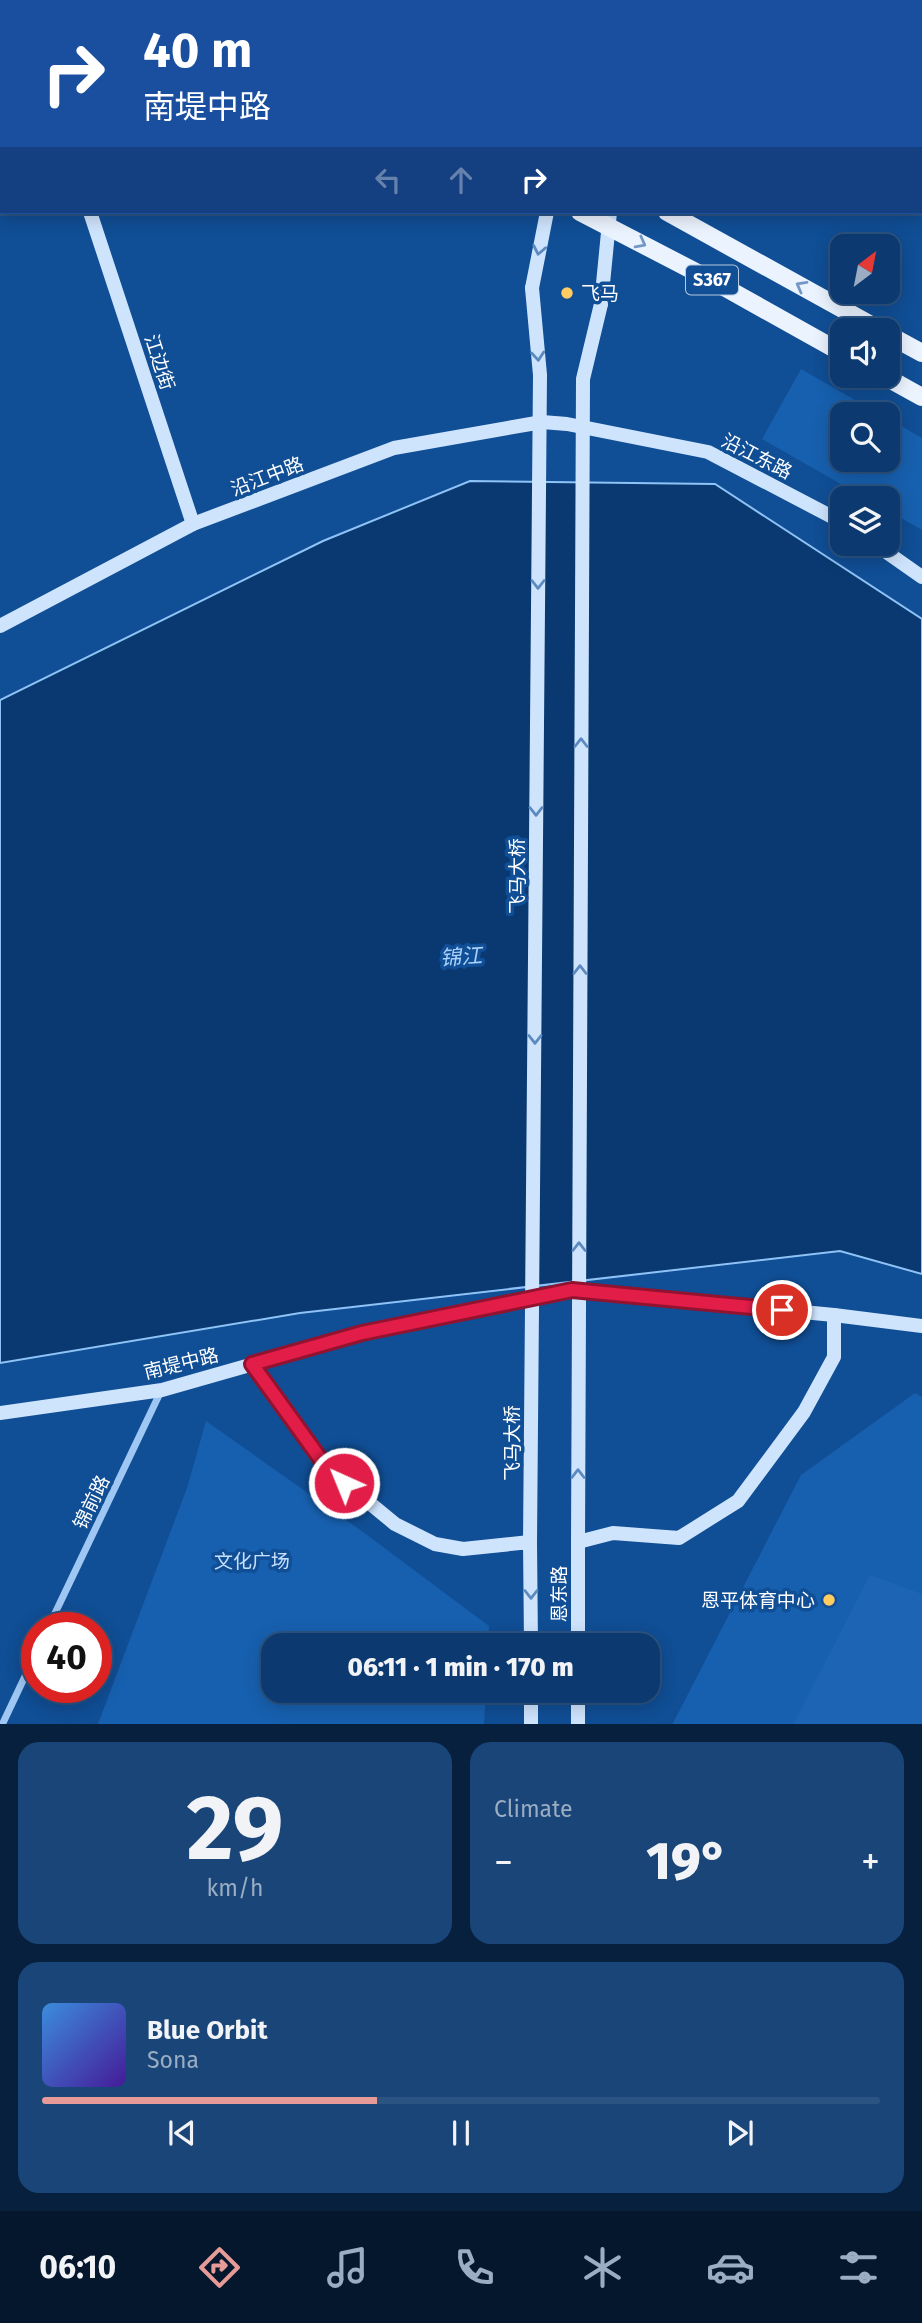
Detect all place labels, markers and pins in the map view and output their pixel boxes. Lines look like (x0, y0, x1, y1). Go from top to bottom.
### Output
place label: 飞马 (581, 282, 619, 305)
marker: 飞马 (559, 285, 575, 301)
pin (752, 1280, 812, 1340)
place label: 恩平体育中心 (701, 1589, 815, 1612)
marker: 恩平体育中心 (821, 1592, 837, 1608)

